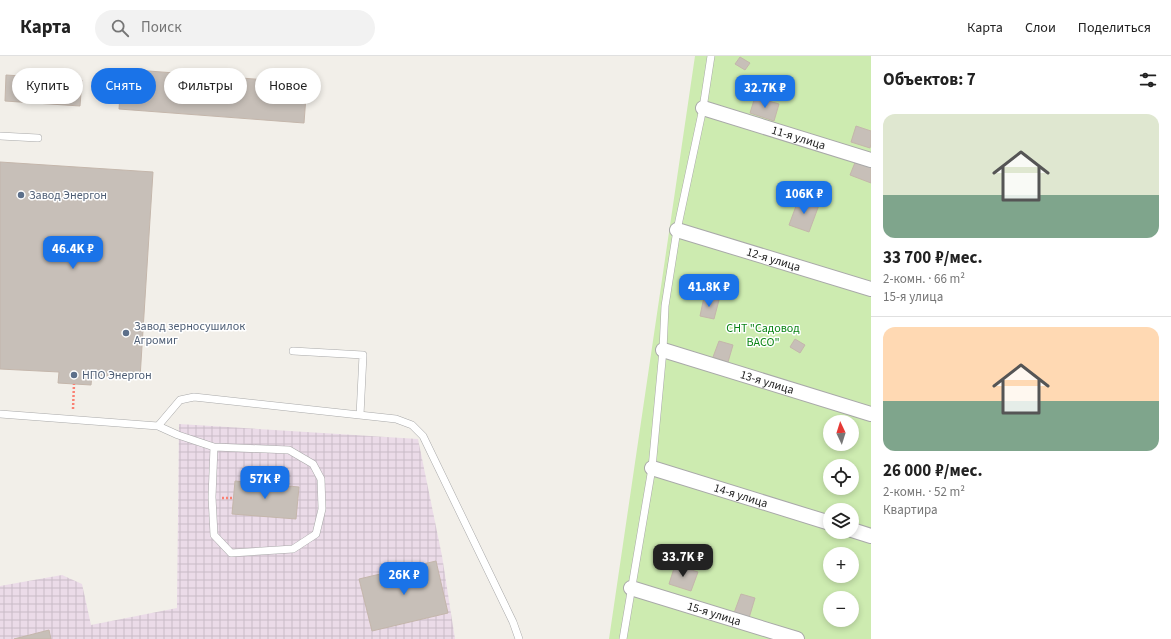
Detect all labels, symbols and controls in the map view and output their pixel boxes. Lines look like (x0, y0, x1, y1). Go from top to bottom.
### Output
search box (95, 10, 375, 46)
text: Карта (20, 14, 71, 41)
icon: search (109, 17, 131, 39)
text: Поиск (141, 17, 182, 38)
text: Карта (967, 18, 1003, 38)
text: Слои (1025, 18, 1056, 38)
text: Поделиться (1078, 18, 1151, 38)
chip: Купить (12, 68, 83, 104)
chip: Снять (91, 68, 156, 104)
chip: Фильтры (164, 68, 247, 104)
chip: Новое (255, 68, 321, 104)
text: Объектов: 7 (883, 68, 976, 92)
icon: filters (1137, 69, 1159, 91)
pin: 32.7K ₽ (728, 75, 802, 109)
text: 32.7K ₽ (744, 79, 786, 97)
street label: 11-я улица (769, 121, 828, 154)
icon: home (985, 140, 1057, 212)
pin: 106K ₽ (771, 181, 837, 215)
text: 106K ₽ (785, 185, 823, 203)
place label: Завод Энергон (29, 187, 107, 204)
marker: Завод Энергон (16, 190, 26, 200)
pin: 46.4K ₽ (36, 236, 110, 270)
text: 46.4K ₽ (52, 240, 94, 258)
street label: 12-я улица (745, 243, 803, 276)
text: 33 700 ₽/мес. (883, 246, 982, 270)
text: 2-комн. · 66 m² (883, 270, 965, 288)
pin: 41.8K ₽ (672, 274, 746, 308)
text: 41.8K ₽ (688, 278, 730, 296)
text: 15-я улица (883, 288, 943, 306)
place label: Завод зерносушилок Агромиг (134, 318, 245, 349)
park label: СНТ "Садовод ВАСО" (726, 320, 800, 351)
marker: Завод зерносушилок Агромиг (121, 328, 131, 338)
icon: home (985, 353, 1057, 425)
street label: 13-я улица (738, 366, 796, 398)
place label: НПО Энергон (82, 367, 152, 384)
marker: НПО Энергон (69, 370, 79, 380)
north arrow (823, 415, 859, 451)
map controls (823, 415, 859, 627)
button: locate (823, 459, 859, 495)
text: 26 000 ₽/мес. (883, 459, 982, 483)
pin: 57K ₽ (237, 466, 293, 500)
text: 57K ₽ (249, 470, 281, 488)
street label: 14-я улица (712, 479, 770, 512)
text: 2-комн. · 52 m² (883, 483, 965, 501)
text: Квартира (883, 501, 938, 519)
button: layers (823, 503, 859, 539)
pin: 33.7K ₽ (646, 544, 720, 578)
button: + (823, 547, 859, 583)
text: 33.7K ₽ (662, 548, 704, 566)
pin: 26K ₽ (376, 562, 432, 596)
text: 26K ₽ (388, 566, 420, 584)
button: − (823, 591, 859, 627)
street label: 15-я улица (685, 597, 743, 630)

